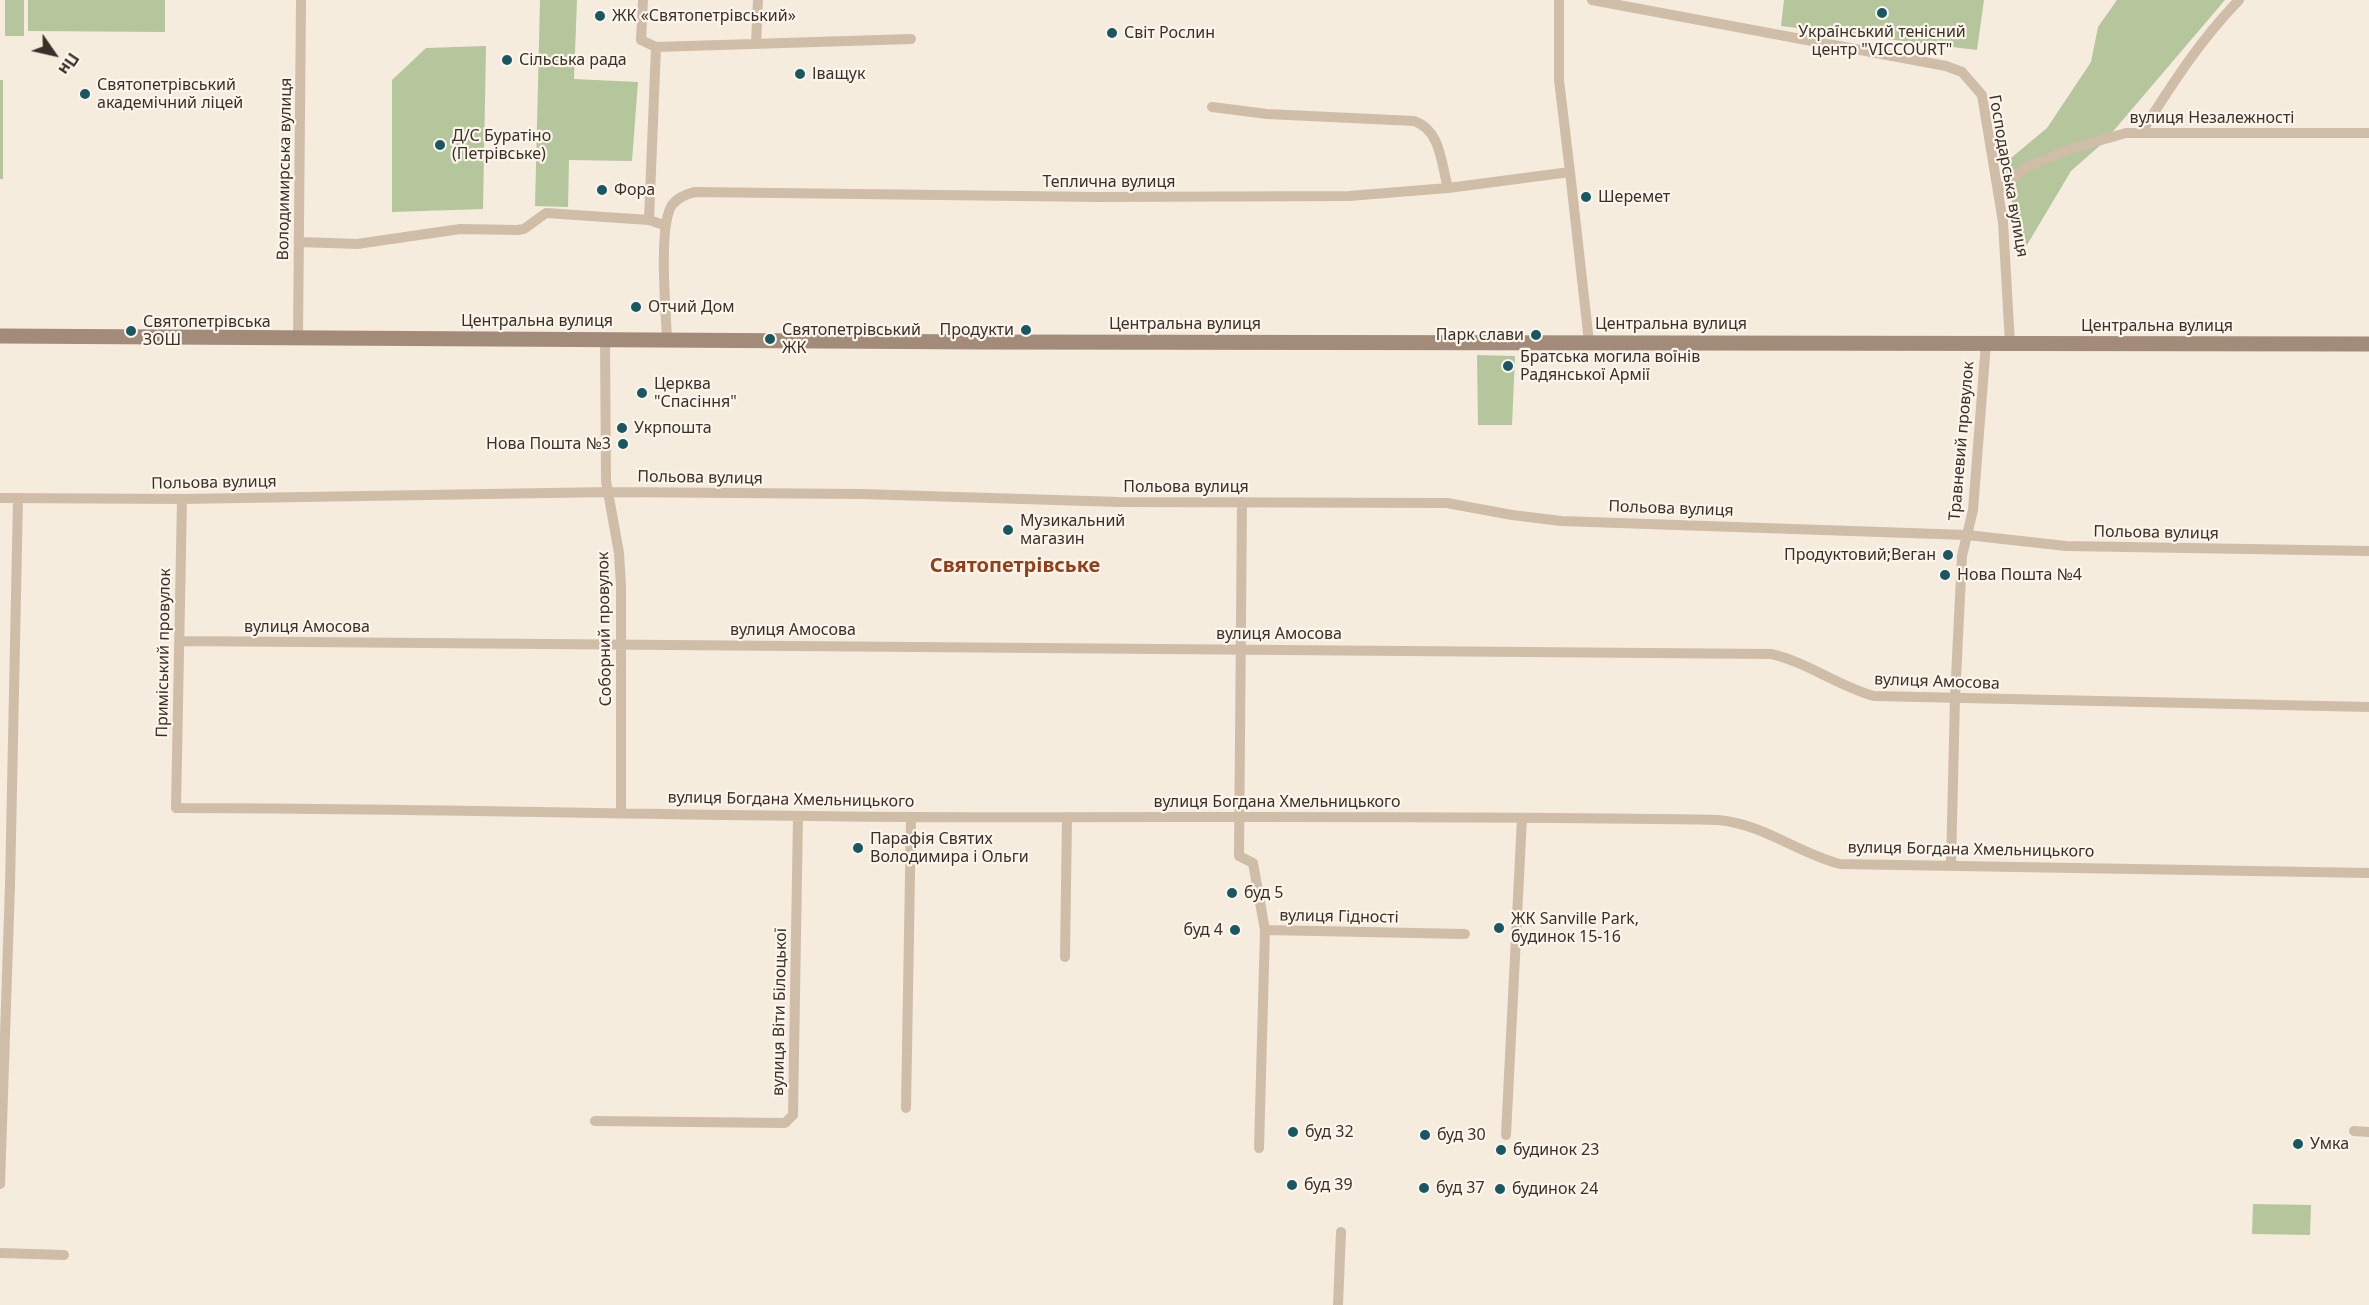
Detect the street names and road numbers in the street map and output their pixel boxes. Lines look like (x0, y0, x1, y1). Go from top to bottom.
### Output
street label: Володимирська вулиця (274, 78, 296, 260)
street label: Господарська вулиця (1984, 93, 2032, 259)
street label: вулиця Незалежності (2130, 108, 2294, 128)
street label: Теплична вулиця (1043, 172, 1175, 192)
street label: Центральна вулиця (461, 311, 613, 331)
street label: Центральна вулиця (1109, 314, 1261, 334)
street label: Центральна вулиця (1595, 314, 1747, 334)
street label: Центральна вулиця (2081, 316, 2233, 336)
street label: Травневий провулок (1945, 360, 1979, 522)
street label: Польова вулиця (637, 467, 763, 489)
street label: Польова вулиця (151, 472, 277, 494)
street label: Польова вулиця (1123, 477, 1249, 497)
street label: Польова вулиця (1608, 497, 1734, 521)
street label: Польова вулиця (2093, 522, 2219, 544)
street label: Соборний провулок (594, 551, 616, 707)
street label: Приміський провулок (153, 568, 175, 738)
street label: вулиця Амосова (244, 617, 370, 637)
street label: вулиця Амосова (730, 620, 856, 640)
street label: вулиця Амосова (1216, 624, 1342, 644)
street label: вулиця Амосова (1874, 670, 2000, 694)
street label: вулиця Богдана Хмельницького (667, 788, 915, 812)
street label: вулиця Богдана Хмельницького (1154, 792, 1400, 812)
street label: вулиця Богдана Хмельницького (1847, 838, 2095, 862)
street label: вулиця Гідності (1279, 906, 1399, 928)
street label: вулиця Віти Білоцької (769, 928, 791, 1096)

